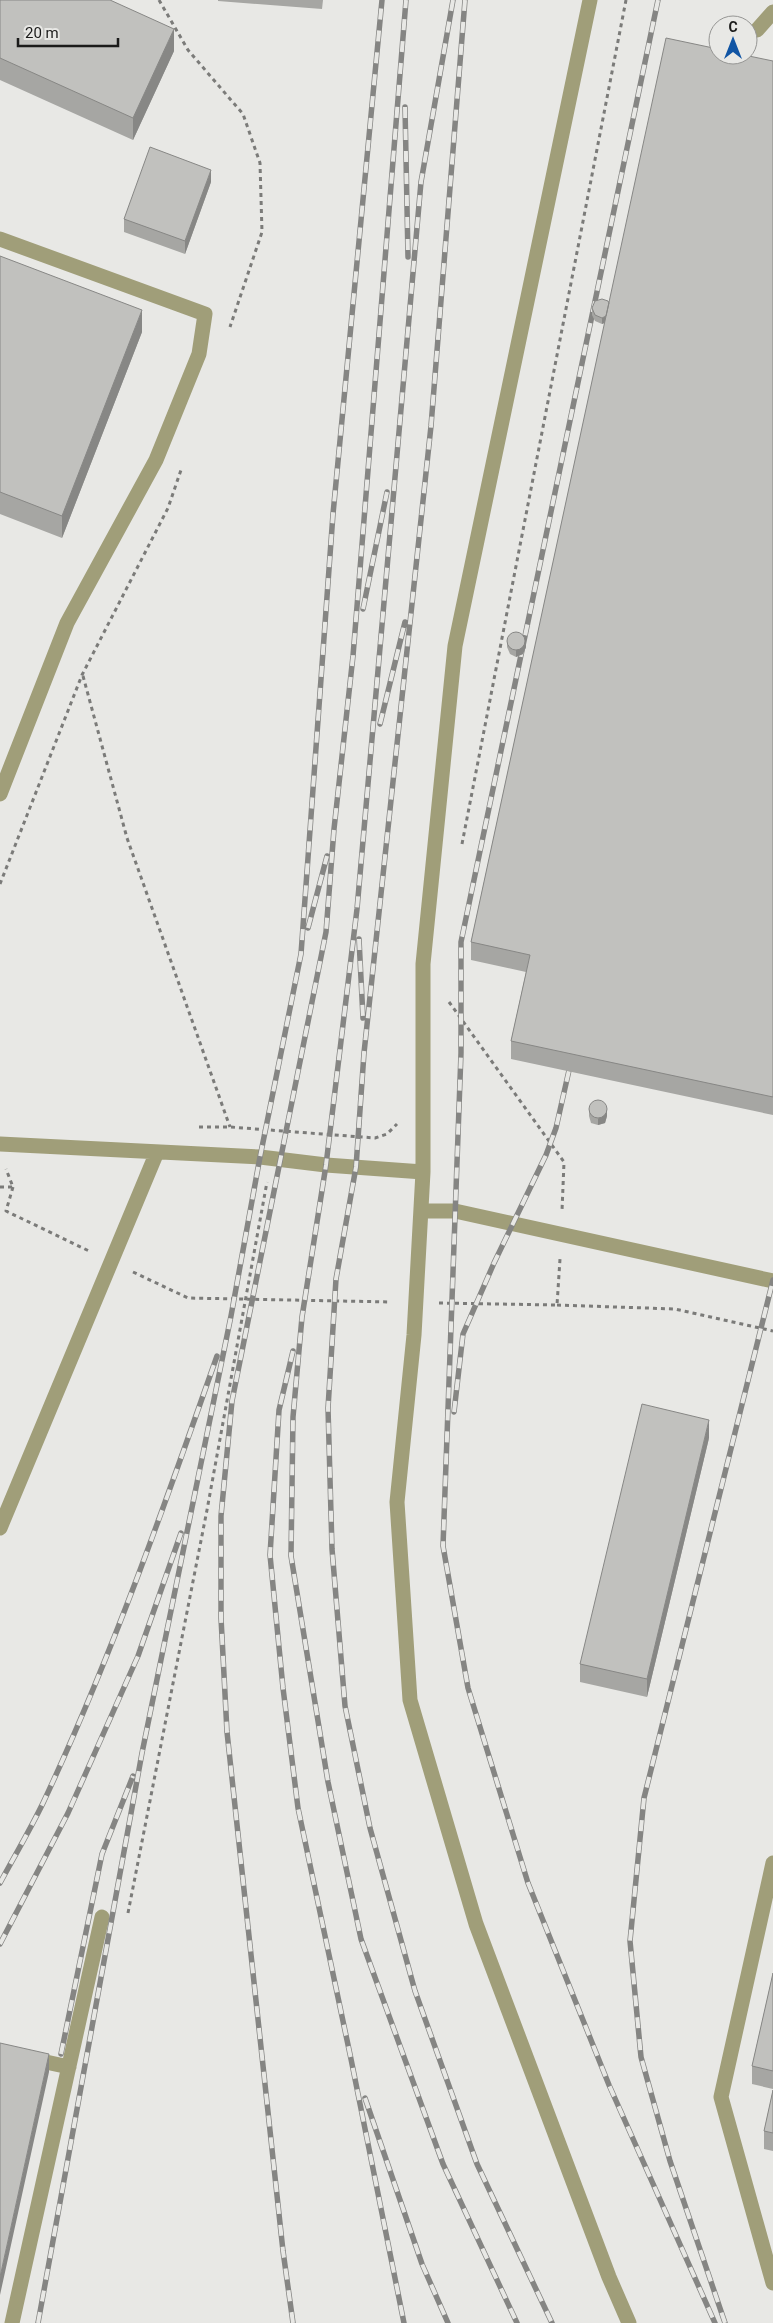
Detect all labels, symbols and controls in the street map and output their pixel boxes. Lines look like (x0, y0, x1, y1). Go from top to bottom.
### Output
scale bar (18, 15, 118, 47)
north arrow (708, 15, 758, 65)
text: С (728, 19, 738, 35)
text: 20 m (25, 24, 59, 42)

